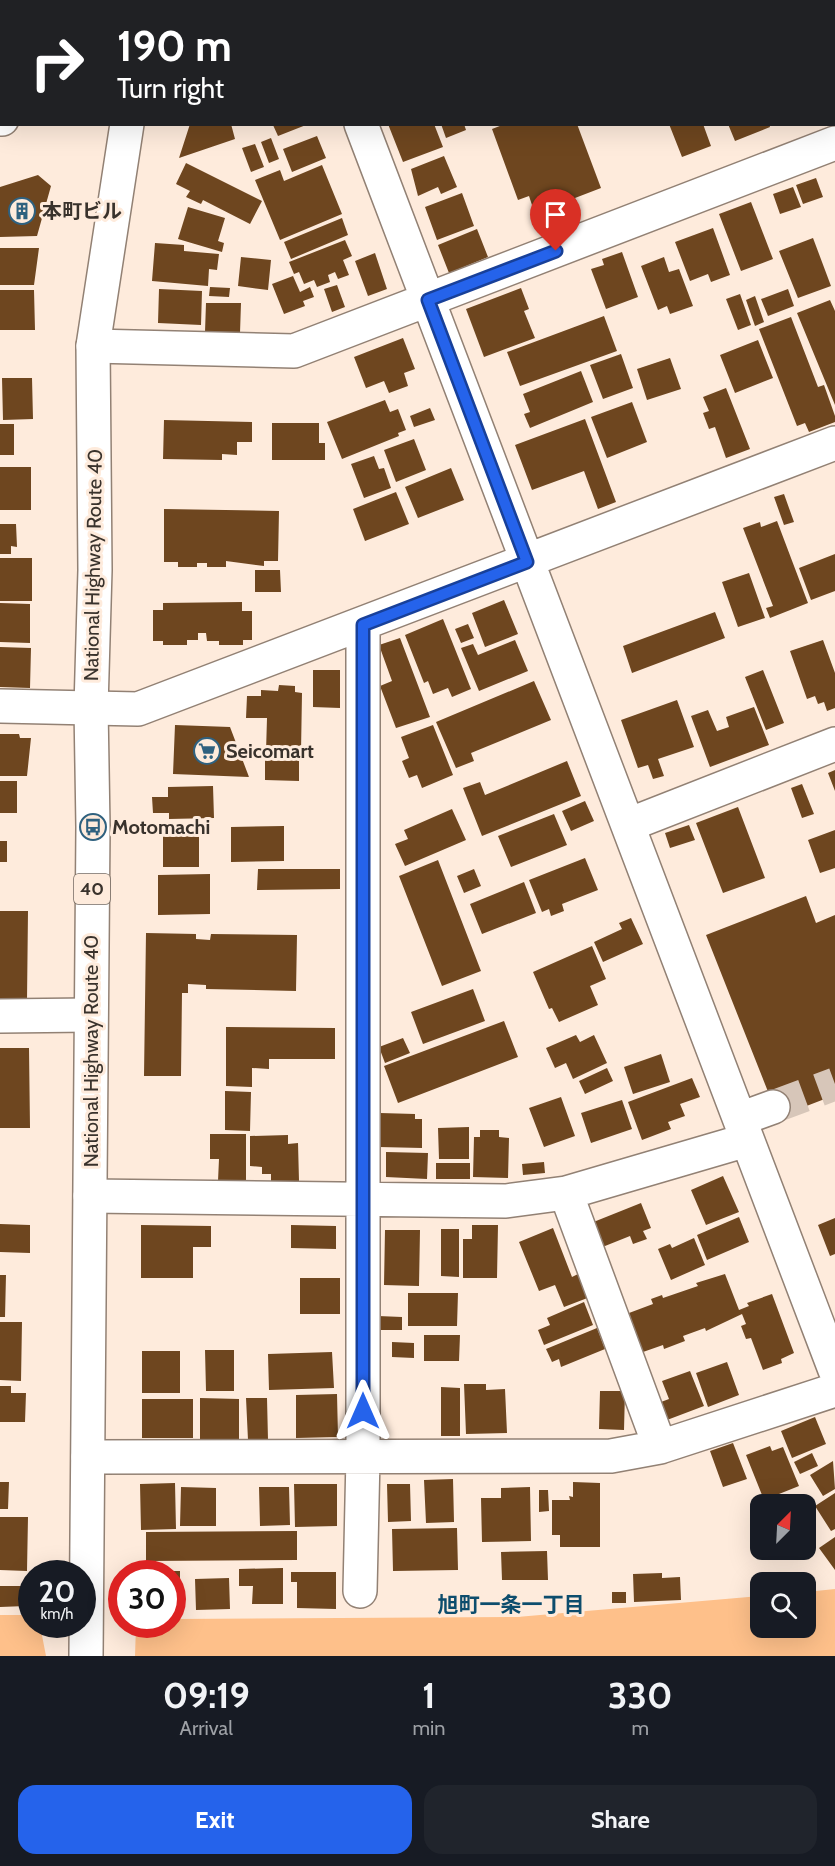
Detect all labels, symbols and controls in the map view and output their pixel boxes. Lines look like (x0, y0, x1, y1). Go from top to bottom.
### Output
text: 190 m (117, 20, 232, 72)
icon: right (18, 24, 96, 102)
text: Turn right (117, 72, 224, 105)
pin (530, 189, 581, 251)
building icon: 本町ビル (7, 196, 37, 226)
icon: arrive (539, 198, 572, 231)
place label: 本町ビル (42, 199, 122, 223)
street label: National Highway Route 40 (79, 449, 107, 681)
supermarket icon: Seicomart (192, 736, 222, 766)
place label: Seicomart (226, 739, 314, 763)
bus stop icon: Motomachi (78, 812, 108, 842)
place label: Motomachi (112, 815, 210, 839)
road number: 40 (74, 874, 110, 904)
street label: National Highway Route 40 (79, 935, 103, 1167)
position arrow (331, 1379, 395, 1443)
north arrow (750, 1494, 816, 1560)
map controls (750, 1494, 816, 1638)
speed limit sign: 30 (108, 1560, 186, 1638)
button: search (750, 1572, 816, 1638)
text: 20 (38, 1573, 76, 1610)
district label: 旭町一条一丁目 (438, 1592, 585, 1617)
text: km/h (41, 1605, 73, 1623)
text: 09:19 (163, 1673, 250, 1717)
text: 1 (422, 1673, 436, 1717)
text: 330 (608, 1673, 672, 1717)
text: Arrival (180, 1716, 233, 1740)
text: min (412, 1716, 445, 1740)
text: m (631, 1716, 649, 1740)
button: Exit (18, 1785, 412, 1854)
button: Share (424, 1785, 817, 1854)

